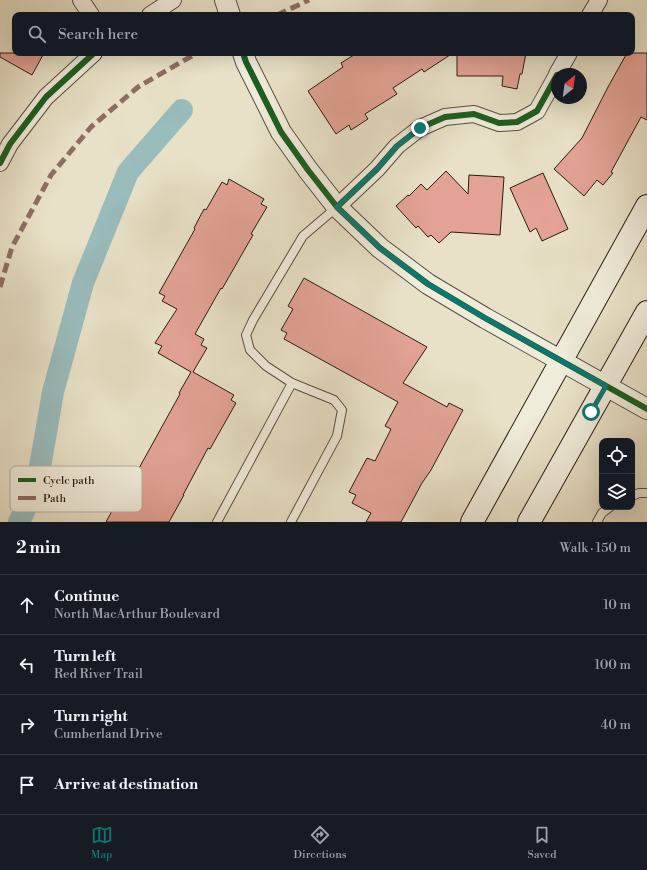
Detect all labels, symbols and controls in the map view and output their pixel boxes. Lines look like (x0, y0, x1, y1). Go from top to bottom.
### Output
search box (12, 12, 635, 56)
icon: search (26, 23, 48, 45)
text: Search here (58, 25, 138, 44)
north arrow (551, 68, 587, 104)
route end (411, 119, 429, 137)
route start (582, 403, 600, 421)
map controls (599, 438, 635, 510)
button: locate (599, 438, 635, 474)
legend (10, 466, 142, 512)
text: Cycle path (43, 474, 95, 488)
button: layers (599, 474, 635, 510)
text: Path (43, 492, 67, 506)
text: 2 min (16, 537, 61, 559)
text: Walk · 150 m (560, 540, 631, 556)
text: Continue (54, 587, 119, 606)
icon: ahead (16, 594, 38, 616)
text: 10 m (603, 597, 631, 613)
text: North MacArthur Boulevard (54, 606, 220, 622)
text: Turn left (54, 647, 116, 666)
icon: left (16, 654, 38, 676)
text: 100 m (595, 657, 631, 673)
text: Red River Trail (54, 666, 143, 682)
text: Turn right (54, 707, 128, 726)
icon: right (16, 714, 38, 736)
text: 40 m (601, 717, 631, 733)
text: Cumberland Drive (54, 726, 162, 742)
icon: arrive (16, 774, 38, 796)
text: Arrive at destination (54, 775, 198, 794)
tab: Map (91, 824, 113, 862)
tab: Directions (294, 824, 347, 862)
tab: Saved (528, 824, 556, 862)

